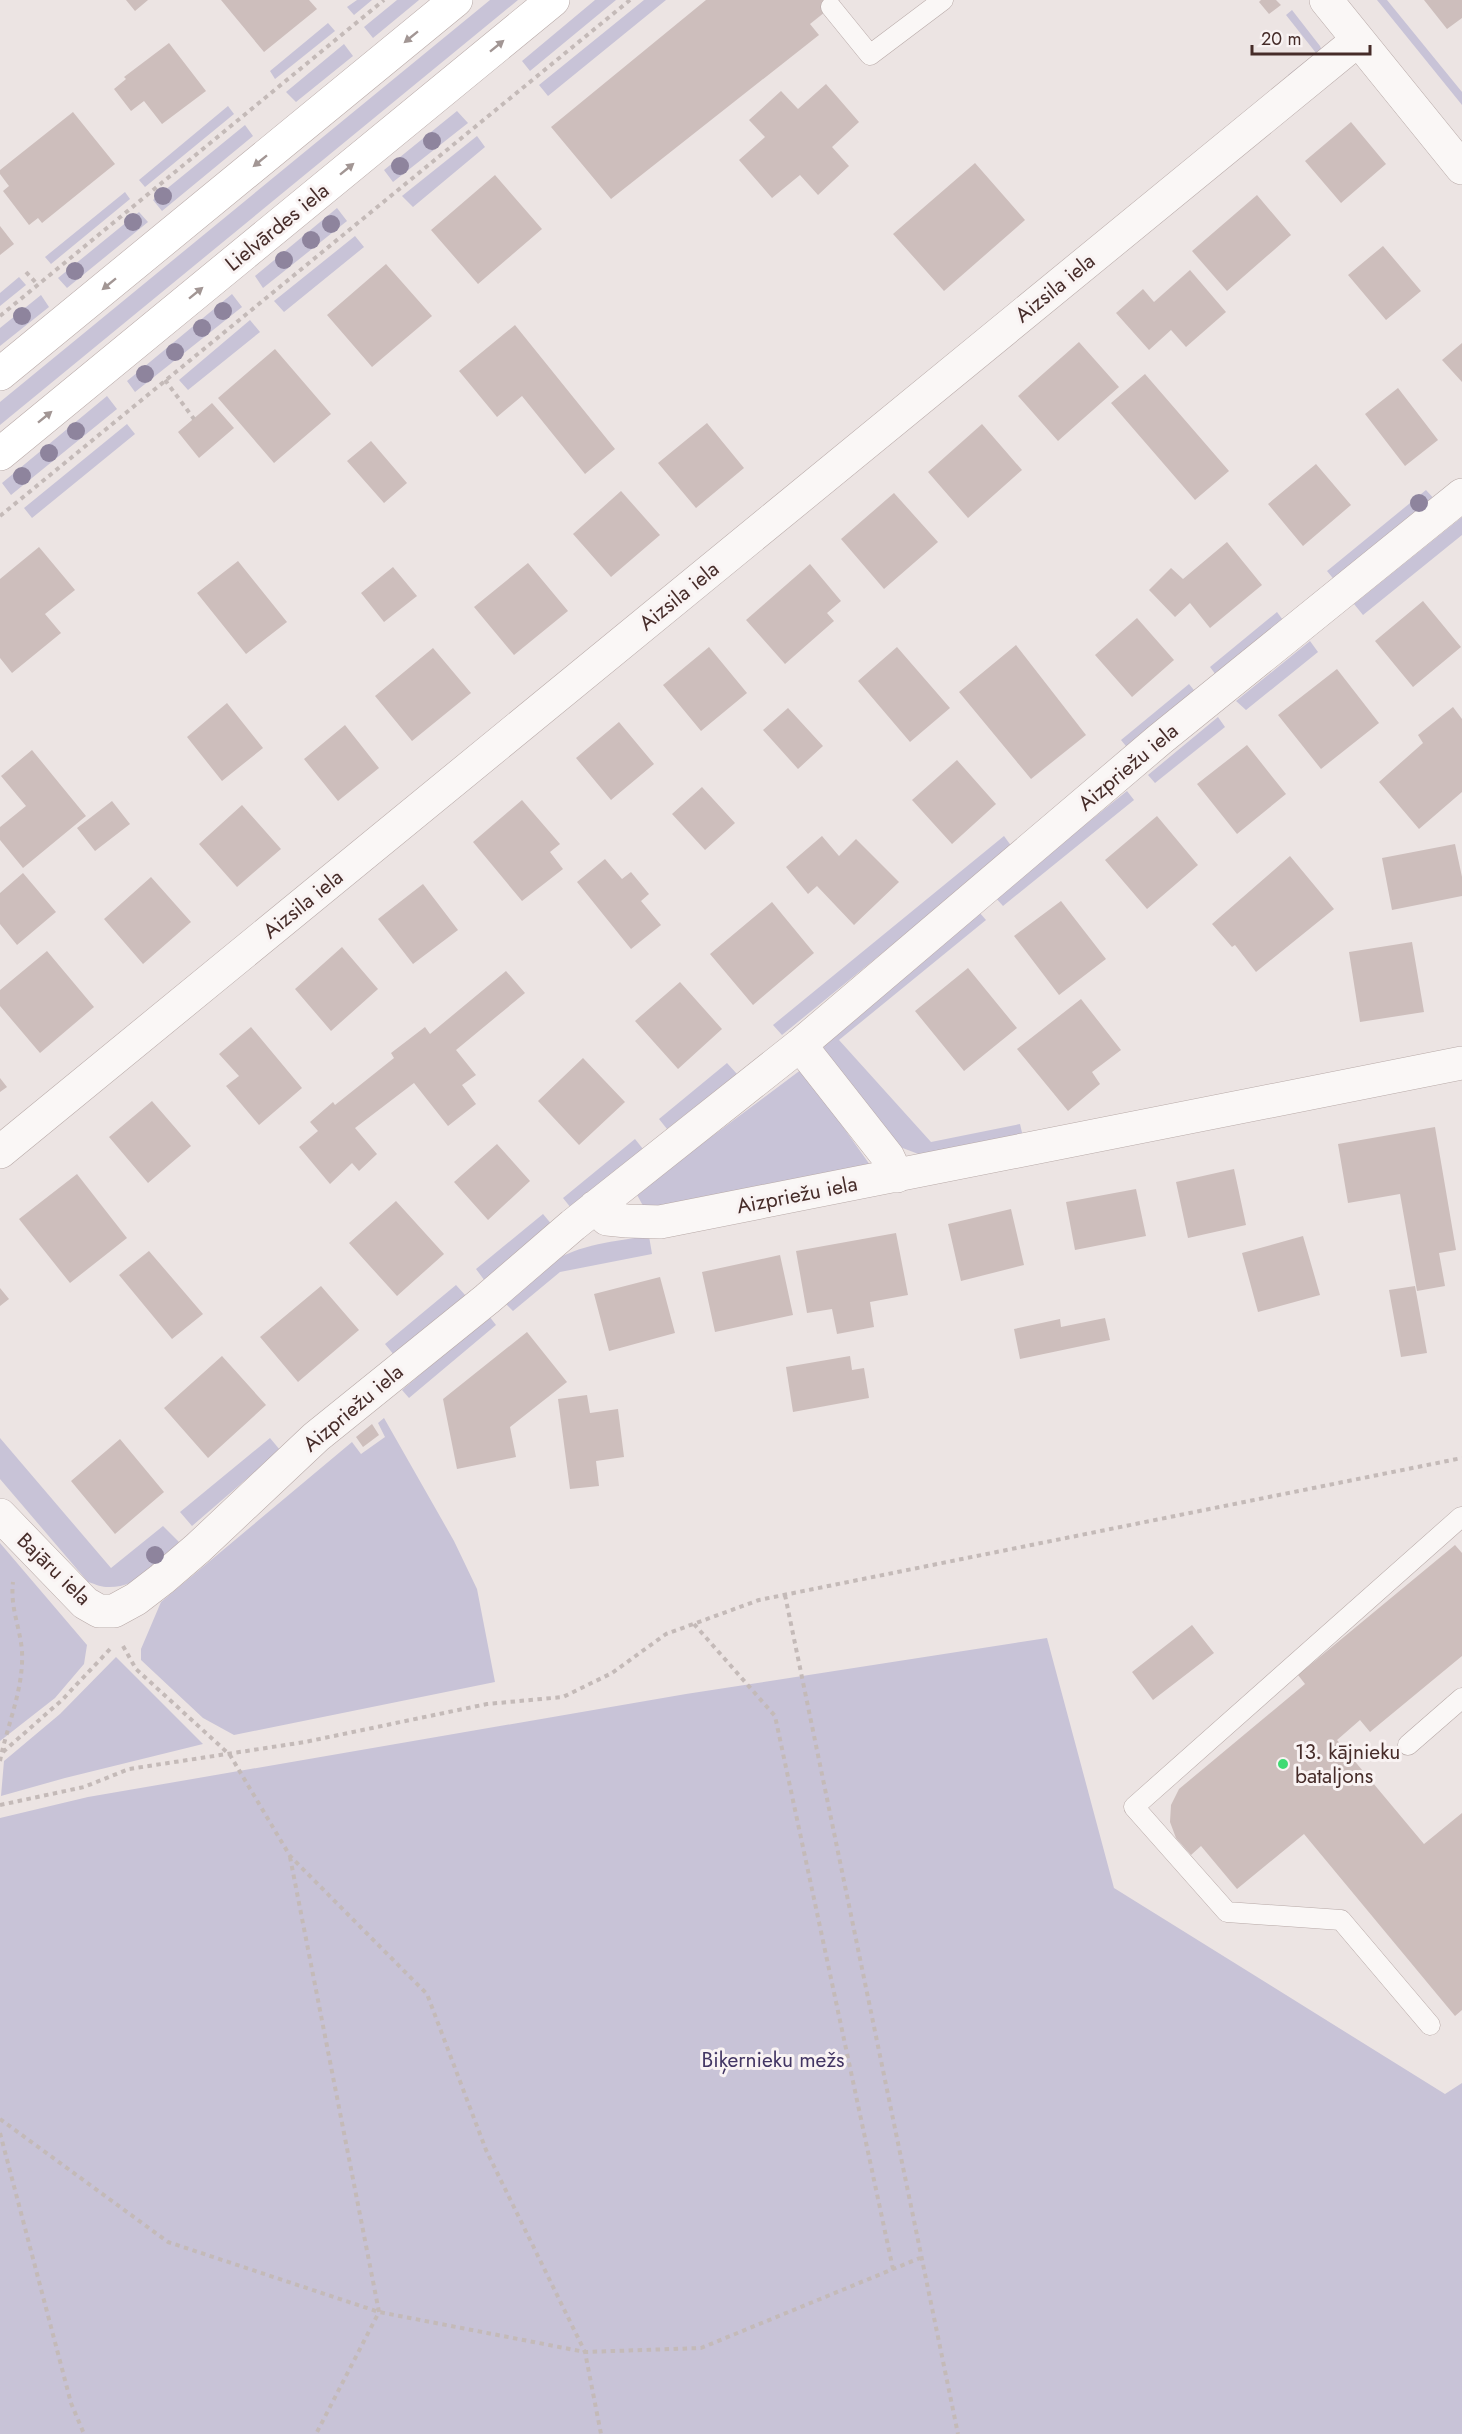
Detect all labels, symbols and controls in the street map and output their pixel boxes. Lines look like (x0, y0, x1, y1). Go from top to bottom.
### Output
scale bar (1252, 18, 1370, 56)
text: 20 m (1261, 26, 1301, 52)
one-way arrow (404, 30, 419, 43)
one-way arrow (490, 40, 505, 52)
one-way arrow (252, 154, 268, 167)
one-way arrow (339, 163, 355, 176)
street label: Lielvārdes iela (219, 176, 335, 278)
street label: Aizsila iela (1009, 246, 1101, 330)
one-way arrow (102, 277, 117, 290)
one-way arrow (188, 287, 204, 300)
one-way arrow (37, 410, 53, 423)
street label: Aizsila iela (633, 554, 725, 638)
street label: Aizpriežu iela (1071, 716, 1185, 818)
street label: Aizsila iela (257, 862, 349, 946)
street label: Aizpriežu iela (734, 1169, 860, 1221)
street label: Aizpriežu iela (296, 1357, 410, 1459)
street label: Bajāru iela (10, 1526, 98, 1612)
place label: 13. kājnieku bataljons (1295, 1737, 1400, 1791)
marker: 13. kājnieku bataljons (1276, 1757, 1290, 1771)
park label: Biķernieku mežs (701, 2045, 845, 2075)

